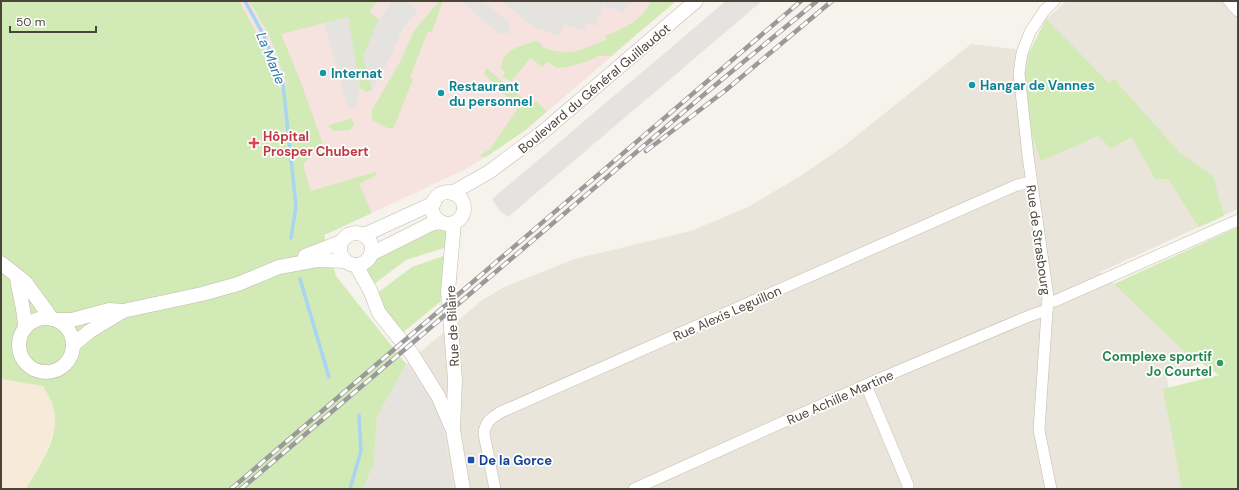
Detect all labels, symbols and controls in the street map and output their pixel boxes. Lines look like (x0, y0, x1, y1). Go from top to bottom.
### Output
scale bar (10, 8, 96, 34)
text: 50 m (16, 14, 45, 30)
street label: Boulevard du Général Guillaudot (515, 20, 674, 157)
water label: La Marle (252, 29, 290, 87)
place label: Internat (331, 65, 382, 82)
marker: Internat (318, 68, 328, 78)
place label: Hangar de Vannes (980, 77, 1095, 94)
place label: Restaurant du personnel (449, 78, 532, 110)
marker: Hangar de Vannes (967, 80, 977, 90)
marker: Restaurant du personnel (436, 88, 446, 98)
place label: Hôpital Prosper Chubert (263, 128, 369, 160)
marker: Hôpital Prosper Chubert (248, 137, 260, 149)
street label: Rue de Strasbourg (1022, 184, 1055, 296)
street label: Rue Alexis Leguillon (670, 282, 784, 345)
street label: Rue de Bilaire (442, 285, 463, 367)
place label: Complexe sportif Jo Courtel (1102, 348, 1212, 380)
marker: Complexe sportif Jo Courtel (1215, 358, 1225, 368)
street label: Rue Achille Martine (784, 366, 896, 429)
place label: De la Gorce (479, 452, 552, 469)
marker: De la Gorce (466, 455, 476, 465)

